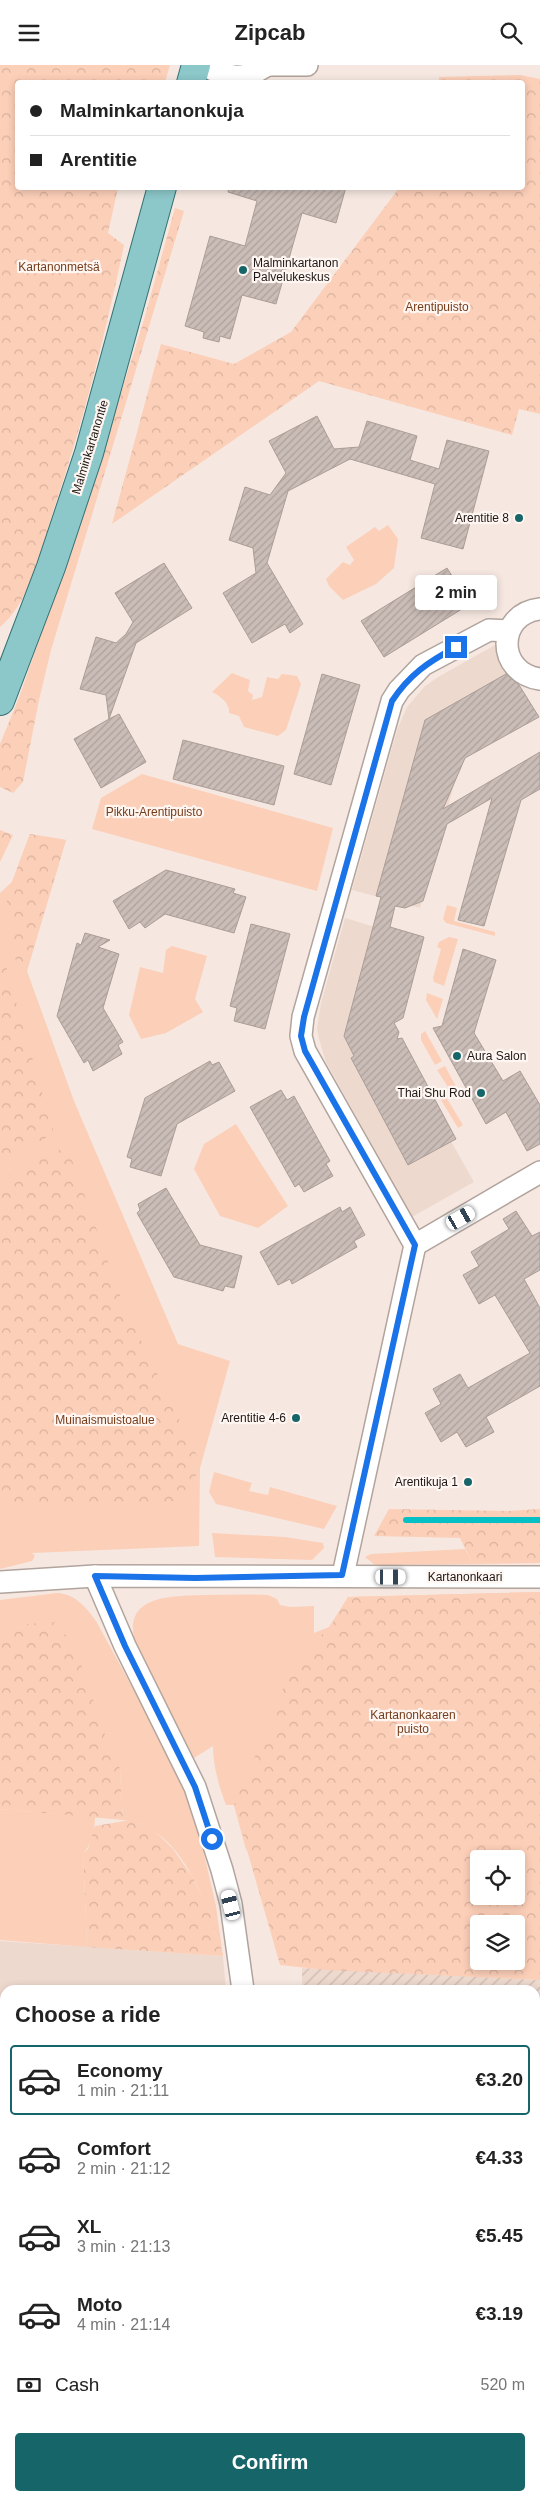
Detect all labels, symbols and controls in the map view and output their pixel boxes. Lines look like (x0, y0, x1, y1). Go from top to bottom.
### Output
icon: menu (15, 19, 43, 47)
icon: search (497, 19, 525, 47)
text: Zipcab (235, 20, 305, 45)
text: Malminkartanonkuja (60, 100, 244, 121)
text: Arentitie (60, 149, 137, 170)
place label: Malminkartanon Palvelukeskus (253, 256, 338, 284)
park label: Kartanonmetsä (18, 260, 100, 274)
marker: Malminkartanon Palvelukeskus (237, 264, 249, 276)
park label: Arentipuisto (405, 300, 469, 314)
street label: Malminkartanontie (69, 398, 111, 496)
place label: Arentitie 8 (455, 511, 509, 525)
marker: Arentitie 8 (513, 512, 525, 524)
callout: 2 min (415, 575, 497, 609)
text: 2 min (435, 584, 477, 601)
route end (445, 636, 467, 658)
park label: Pikku-Arentipuisto (106, 805, 203, 819)
place label: Aura Salon (467, 1049, 526, 1063)
marker: Aura Salon (451, 1050, 463, 1062)
place label: Thai Shu Rod (398, 1086, 471, 1100)
marker: Thai Shu Rod (475, 1087, 487, 1099)
car (444, 1204, 477, 1232)
place label: Arentitie 4-6 (221, 1411, 286, 1425)
marker: Arentitie 4-6 (290, 1412, 302, 1424)
park label: Muinaismuistoalue (55, 1413, 155, 1427)
place label: Arentikuja 1 (395, 1475, 458, 1489)
marker: Arentikuja 1 (462, 1476, 474, 1488)
car (376, 1570, 406, 1585)
street label: Kartanonkaari (428, 1570, 502, 1584)
park label: Kartanonkaaren puisto (370, 1708, 456, 1736)
route start (201, 1828, 223, 1850)
map controls (470, 1850, 525, 1970)
button: locate (470, 1850, 525, 1905)
car (220, 1889, 241, 1921)
button: layers (470, 1915, 525, 1970)
text: Choose a ride (15, 2002, 160, 2027)
icon: car (17, 2058, 62, 2103)
text: Economy (77, 2060, 163, 2081)
text: €3.20 (475, 2069, 523, 2090)
text: 1 min · 21:11 (77, 2082, 169, 2099)
icon: car (17, 2136, 62, 2181)
text: Comfort (77, 2138, 151, 2159)
text: €4.33 (475, 2147, 523, 2168)
text: 2 min · 21:12 (77, 2160, 170, 2177)
icon: car (17, 2214, 62, 2259)
text: XL (77, 2216, 101, 2237)
text: €5.45 (475, 2225, 523, 2246)
text: 3 min · 21:13 (77, 2238, 170, 2255)
icon: car (17, 2292, 62, 2337)
text: Moto (77, 2294, 122, 2315)
text: €3.19 (475, 2303, 523, 2324)
text: 4 min · 21:14 (77, 2316, 170, 2333)
icon: cash (15, 2371, 43, 2399)
text: Cash (55, 2374, 99, 2395)
text: 520 m (481, 2376, 525, 2393)
button: Confirm (15, 2433, 525, 2491)

